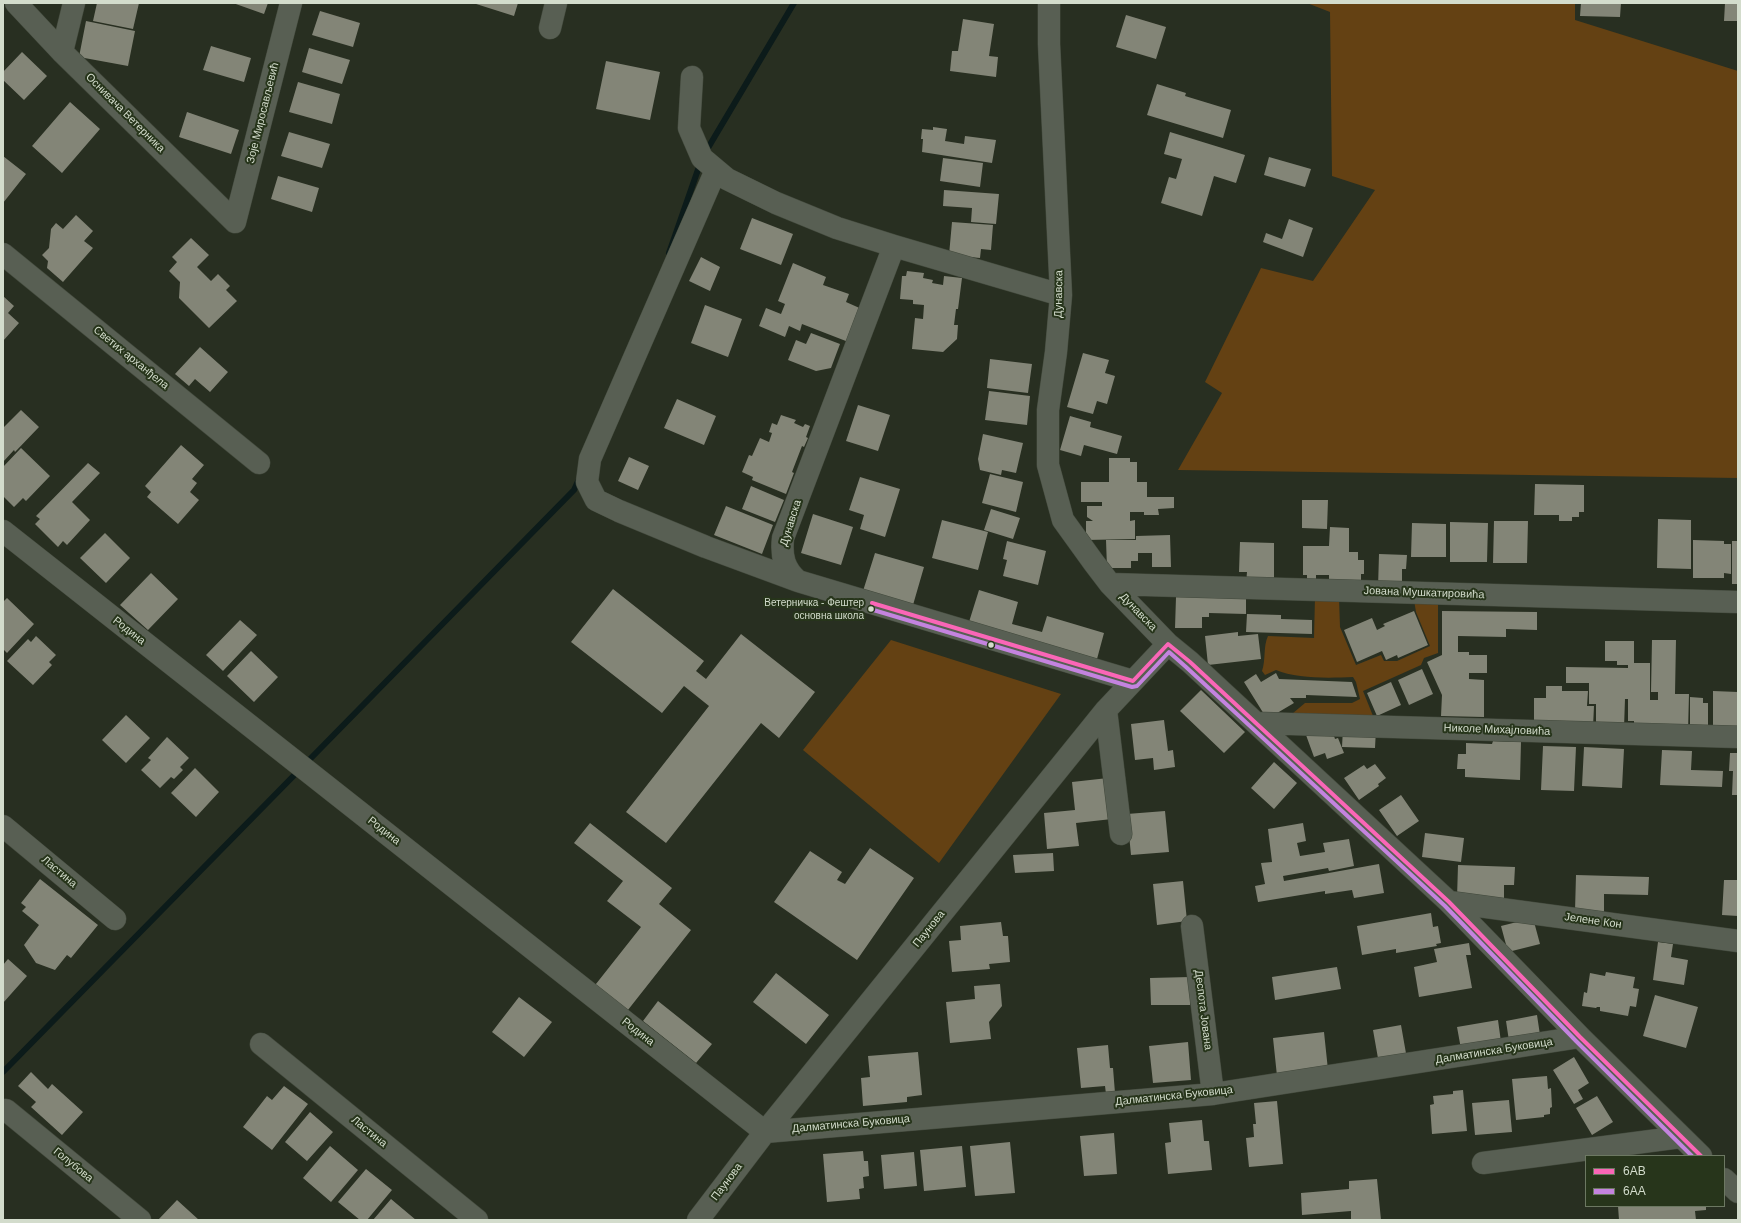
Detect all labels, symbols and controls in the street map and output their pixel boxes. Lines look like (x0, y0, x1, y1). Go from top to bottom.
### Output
street label: Зоје Миросављевић (244, 61, 282, 165)
street label: Оснивача Ветерника (83, 71, 167, 155)
street label: Дунавска (1052, 270, 1066, 318)
street label: Светих арханђела (91, 324, 171, 392)
street label: Дунавска (777, 498, 805, 548)
street label: Јована Мушкатировића (1363, 584, 1485, 602)
street label: Дунавска (1117, 590, 1159, 634)
place label: Ветерничка - Фештер основна школа (764, 597, 864, 620)
marker: Ветерничка - Фештер основна школа (866, 604, 876, 614)
street label: Родина (110, 614, 148, 648)
unlabelled marker (986, 640, 996, 650)
street label: Николе Михајловића (1443, 722, 1551, 738)
street label: Родина (365, 814, 403, 848)
street label: Ластина (39, 853, 79, 891)
street label: Паунова (910, 908, 948, 950)
street label: Јелене Кон (1564, 910, 1622, 932)
street label: Деспота Јована (1192, 969, 1214, 1051)
street label: Родина (619, 1015, 657, 1049)
street label: Далматинска Буковица (1435, 1035, 1553, 1067)
street label: Далматинска Буковица (1114, 1083, 1234, 1109)
street label: Далматинска Буковица (791, 1112, 911, 1136)
street label: Ластина (348, 1114, 390, 1150)
street label: Голубова (50, 1145, 96, 1185)
legend (1585, 1155, 1725, 1207)
street label: Паунова (709, 1161, 745, 1203)
text: 6AB (1623, 1164, 1646, 1178)
text: 6AA (1623, 1184, 1646, 1198)

